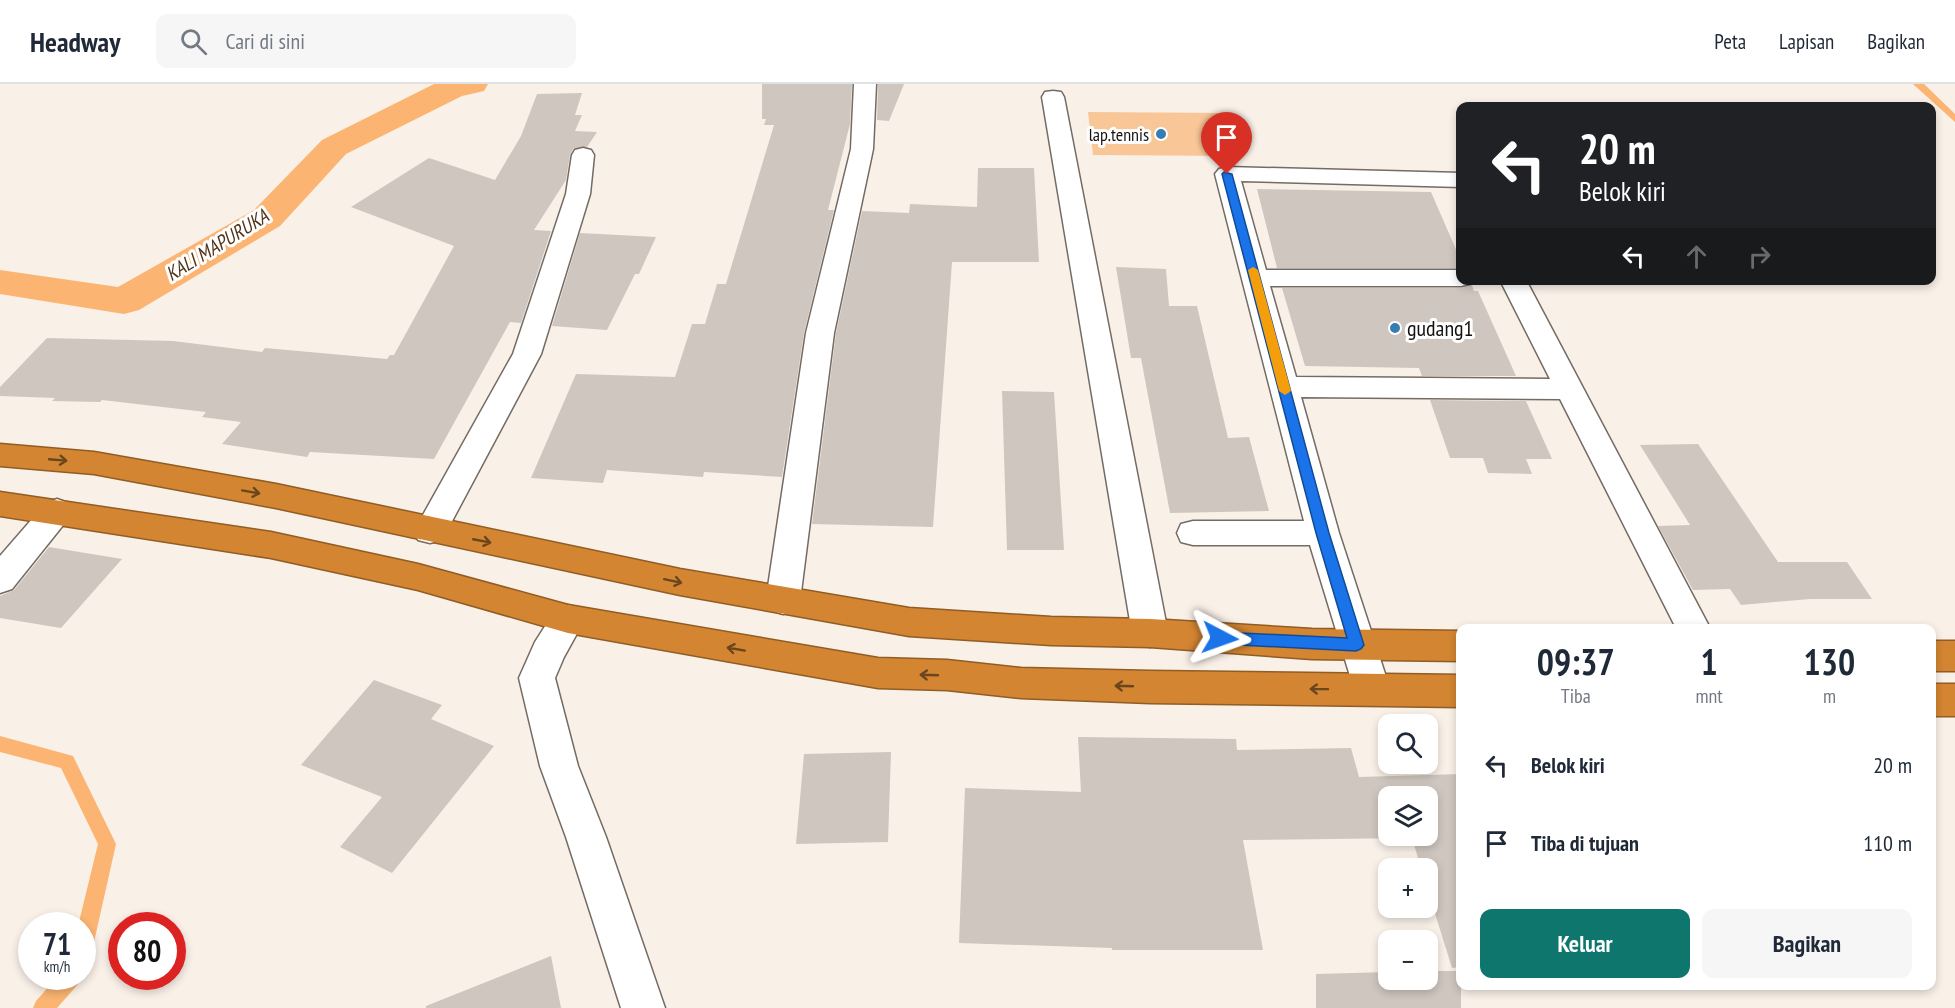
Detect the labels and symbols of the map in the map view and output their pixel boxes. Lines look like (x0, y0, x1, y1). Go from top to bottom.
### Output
pin (1201, 112, 1252, 174)
place label: lap.tennis (1089, 123, 1149, 146)
marker: lap.tennis (1154, 127, 1168, 141)
water label: KALI MAPURUKA (161, 203, 274, 287)
place label: gudang1 (1407, 314, 1473, 342)
marker: gudang1 (1388, 321, 1402, 335)
one-way arrow (48, 455, 68, 466)
one-way arrow (240, 487, 260, 498)
one-way arrow (472, 536, 492, 547)
one-way arrow (663, 576, 683, 587)
position arrow (1188, 606, 1252, 670)
one-way arrow (727, 643, 746, 654)
one-way arrow (920, 669, 940, 680)
one-way arrow (1114, 680, 1134, 692)
one-way arrow (1309, 683, 1329, 694)
speed limit sign: 80 (108, 912, 186, 990)

